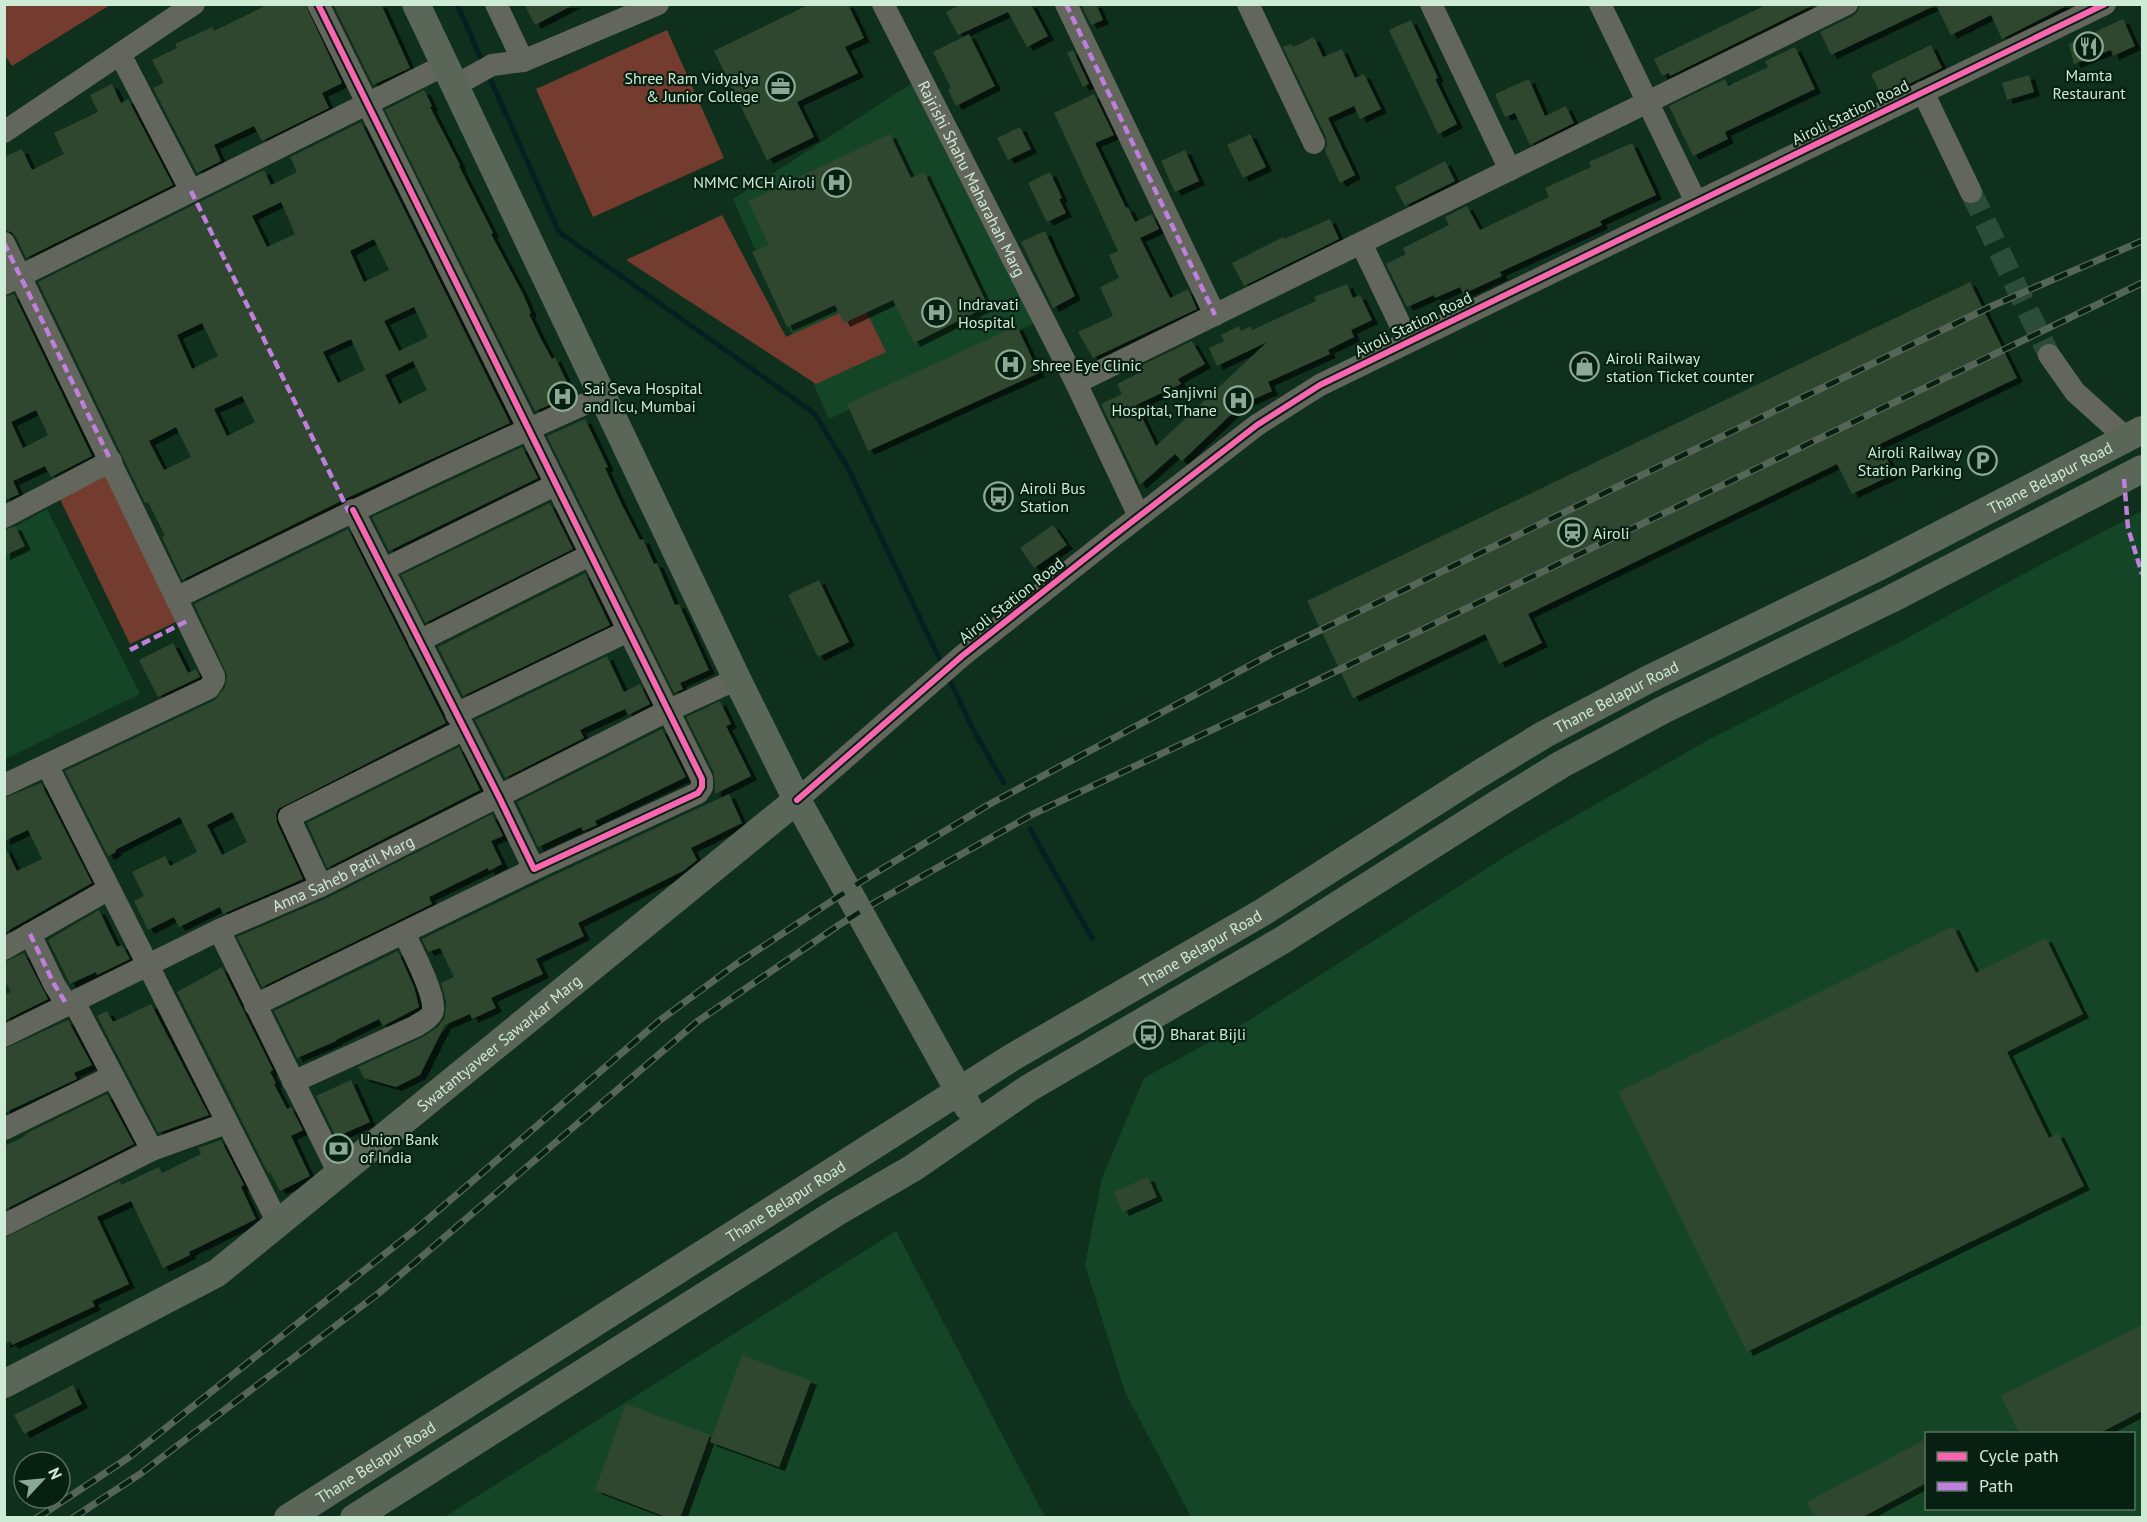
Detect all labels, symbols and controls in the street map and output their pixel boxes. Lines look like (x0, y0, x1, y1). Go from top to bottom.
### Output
restaurant icon: Mamta Restaurant (2073, 31, 2105, 63)
place label: Mamta Restaurant (2052, 65, 2126, 103)
place label: Shree Ram Vidyalya & Junior College (624, 68, 759, 106)
office icon: Shree Ram Vidyalya & Junior College (764, 71, 796, 103)
street label: Airoli Station Road (1788, 75, 1912, 149)
street label: Rajrishi Shahu Maharahah Marg (914, 77, 1030, 280)
hospital icon: NMMC MCH Airoli (820, 166, 852, 198)
place label: NMMC MCH Airoli (693, 172, 815, 192)
street label: Airoli Station Road (1351, 287, 1475, 361)
place label: Indravati Hospital (958, 294, 1019, 332)
hospital icon: Indravati Hospital (921, 297, 953, 329)
place label: Airoli Railway station Ticket counter (1606, 348, 1755, 386)
hospital icon: Shree Eye Clinic (995, 349, 1027, 381)
shop icon: Airoli Railway station Ticket counter (1569, 351, 1601, 383)
place label: Shree Eye Clinic (1032, 355, 1142, 375)
place label: Sai Seva Hospital and Icu, Mumbai (584, 378, 703, 416)
hospital icon: Sai Seva Hospital and Icu, Mumbai (547, 381, 579, 413)
place label: Sanjivni Hospital, Thane (1111, 382, 1217, 420)
hospital icon: Sanjivni Hospital, Thane (1222, 385, 1254, 417)
street label: Thane Belapur Road (1984, 437, 2116, 518)
place label: Airoli Railway Station Parking (1858, 442, 1963, 480)
parking icon: Airoli Railway Station Parking (1967, 445, 1999, 477)
place label: Airoli Bus Station (1020, 478, 1086, 516)
bus stop icon: Airoli Bus Station (983, 481, 1015, 513)
station icon: Airoli (1556, 517, 1588, 549)
place label: Airoli (1593, 523, 1630, 543)
street label: Airoli Station Road (954, 553, 1068, 647)
street label: Thane Belapur Road (1550, 656, 1682, 737)
street label: Anna Saheb Patil Marg (269, 831, 417, 916)
street label: Thane Belapur Road (1136, 905, 1265, 991)
street label: Swatantyaveer Sawarkar Marg (413, 970, 585, 1116)
bus stop icon: Bharat Bijli (1133, 1018, 1165, 1050)
place label: Bharat Bijli (1170, 1024, 1246, 1044)
place label: Union Bank of India (360, 1129, 439, 1167)
bank icon: Union Bank of India (323, 1132, 355, 1164)
street label: Thane Belapur Road (722, 1156, 849, 1247)
street label: Thane Belapur Road (312, 1417, 439, 1508)
legend (1925, 1432, 2135, 1510)
text: Cycle path (1979, 1444, 2059, 1467)
north arrow (12, 1450, 72, 1510)
text: N (44, 1464, 67, 1483)
text: Path (1979, 1474, 2013, 1497)

